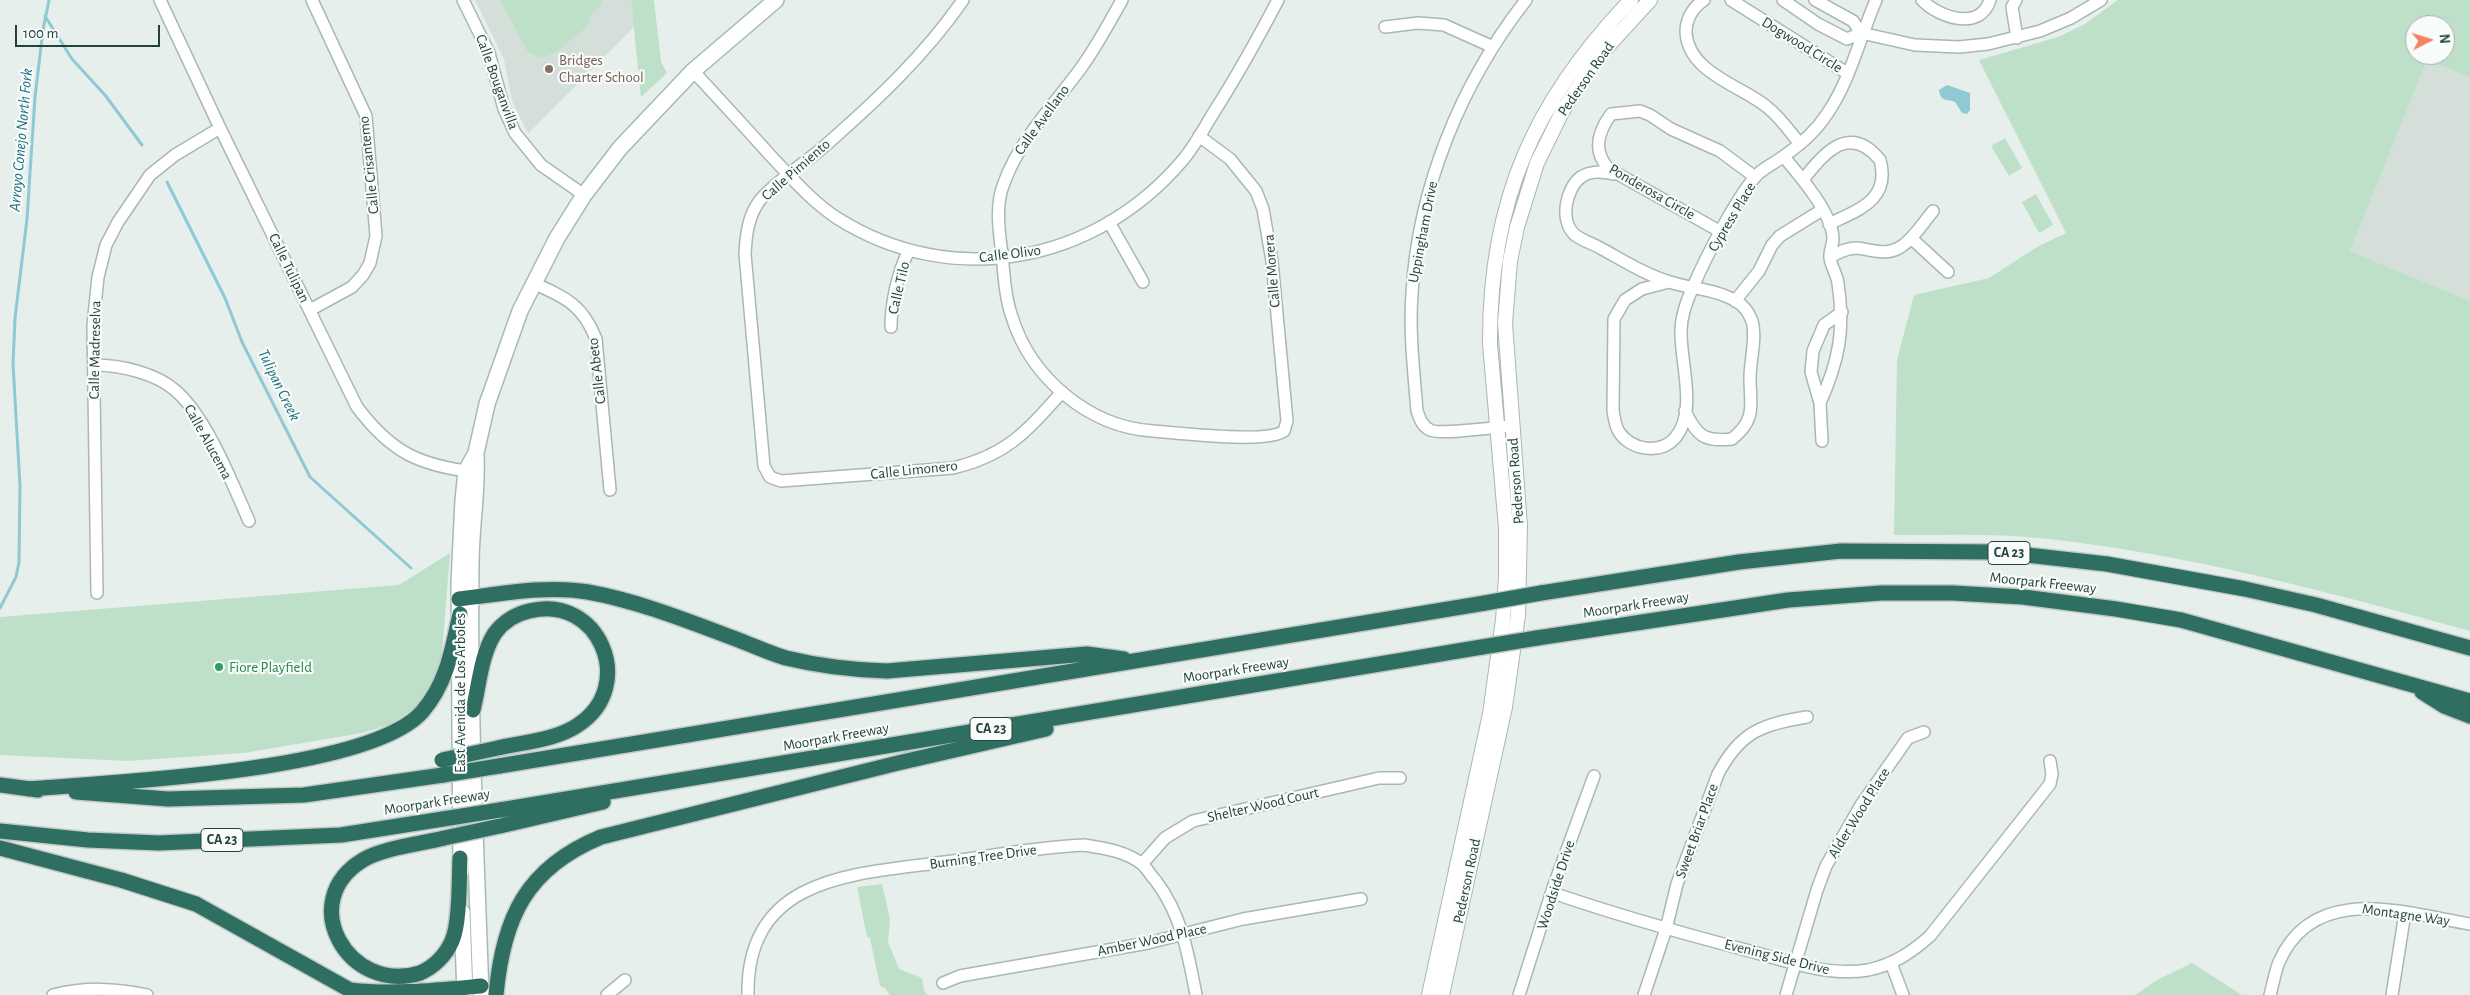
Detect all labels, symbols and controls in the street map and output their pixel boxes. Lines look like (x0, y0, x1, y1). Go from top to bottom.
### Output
street label: Dogwood Circle (1758, 13, 1846, 77)
scale bar (18, 15, 162, 47)
north arrow (2405, 15, 2455, 65)
text: 100 m (23, 26, 58, 41)
street label: Calle Bouganvilla (471, 32, 523, 132)
text: N (2437, 33, 2451, 44)
street label: Pederson Road (1554, 38, 1618, 120)
place label: Bridges Charter School (559, 51, 644, 86)
marker: Bridges Charter School (543, 63, 555, 75)
water label: Arroyo Conejo North Fork (5, 68, 37, 212)
street label: Calle Avellano (1011, 81, 1073, 159)
street label: Calle Crisantemo (355, 115, 383, 215)
street label: Calle Pimiento (758, 135, 834, 205)
street label: Ponderosa Circle (1606, 160, 1698, 224)
street label: Cypress Place (1704, 179, 1760, 255)
street label: Uppingham Drive (1404, 180, 1442, 284)
street label: Calle Tulipan (264, 230, 314, 306)
street label: Calle Morera (1260, 234, 1284, 308)
street label: Calle Olivo (978, 241, 1042, 267)
street label: Calle Tilo (884, 260, 914, 316)
street label: Calle Madreselva (85, 300, 105, 400)
street label: Calle Abeto (584, 337, 610, 405)
water label: Tulipan Creek (253, 346, 305, 424)
street label: Calle Alucema (180, 401, 236, 483)
street label: Pederson Road (1504, 437, 1528, 525)
street label: Calle Limonero (870, 456, 958, 484)
road number: CA 23 (1988, 542, 2030, 564)
street label: Moorpark Freeway (1989, 568, 2097, 598)
street label: Moorpark Freeway (1582, 588, 1690, 622)
street label: East Avenida de Los Arboles (451, 613, 469, 773)
street label: Moorpark Freeway (1182, 653, 1290, 687)
place label: Fiore Playfield (229, 658, 312, 676)
marker: Fiore Playfield (213, 661, 225, 673)
road number: CA 23 (970, 718, 1012, 741)
street label: Moorpark Freeway (782, 719, 890, 755)
street label: Alder Wood Place (1824, 764, 1894, 862)
street label: Sweet Briar Place (1672, 781, 1722, 881)
street label: Shelter Wood Court (1206, 783, 1320, 827)
street label: Moorpark Freeway (383, 785, 491, 819)
road number: CA 23 (201, 828, 243, 852)
street label: Pederson Road (1449, 837, 1485, 925)
street label: Woodside Drive (1533, 838, 1579, 932)
street label: Burning Tree Drive (928, 841, 1038, 873)
street label: Montagne Way (2361, 900, 2451, 930)
street label: Amber Wood Place (1096, 920, 1208, 960)
street label: Evening Side Drive (1723, 935, 1831, 979)

